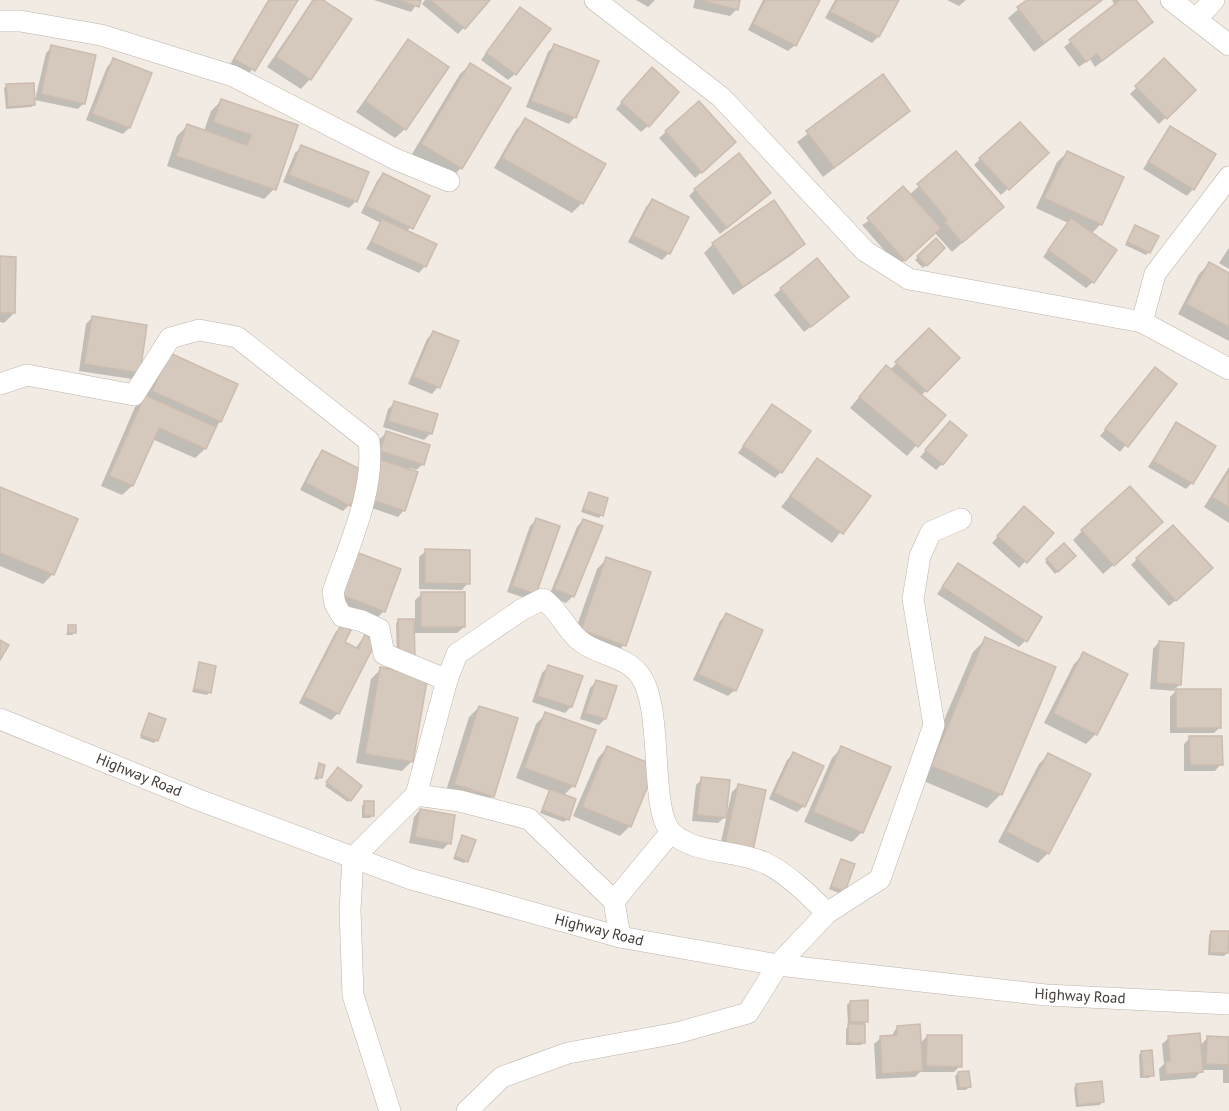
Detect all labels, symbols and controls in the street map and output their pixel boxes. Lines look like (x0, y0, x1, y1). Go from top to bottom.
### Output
street label: Highway Road (93, 749, 185, 800)
street label: Highway Road (553, 909, 646, 950)
street label: Highway Road (1034, 984, 1126, 1007)

